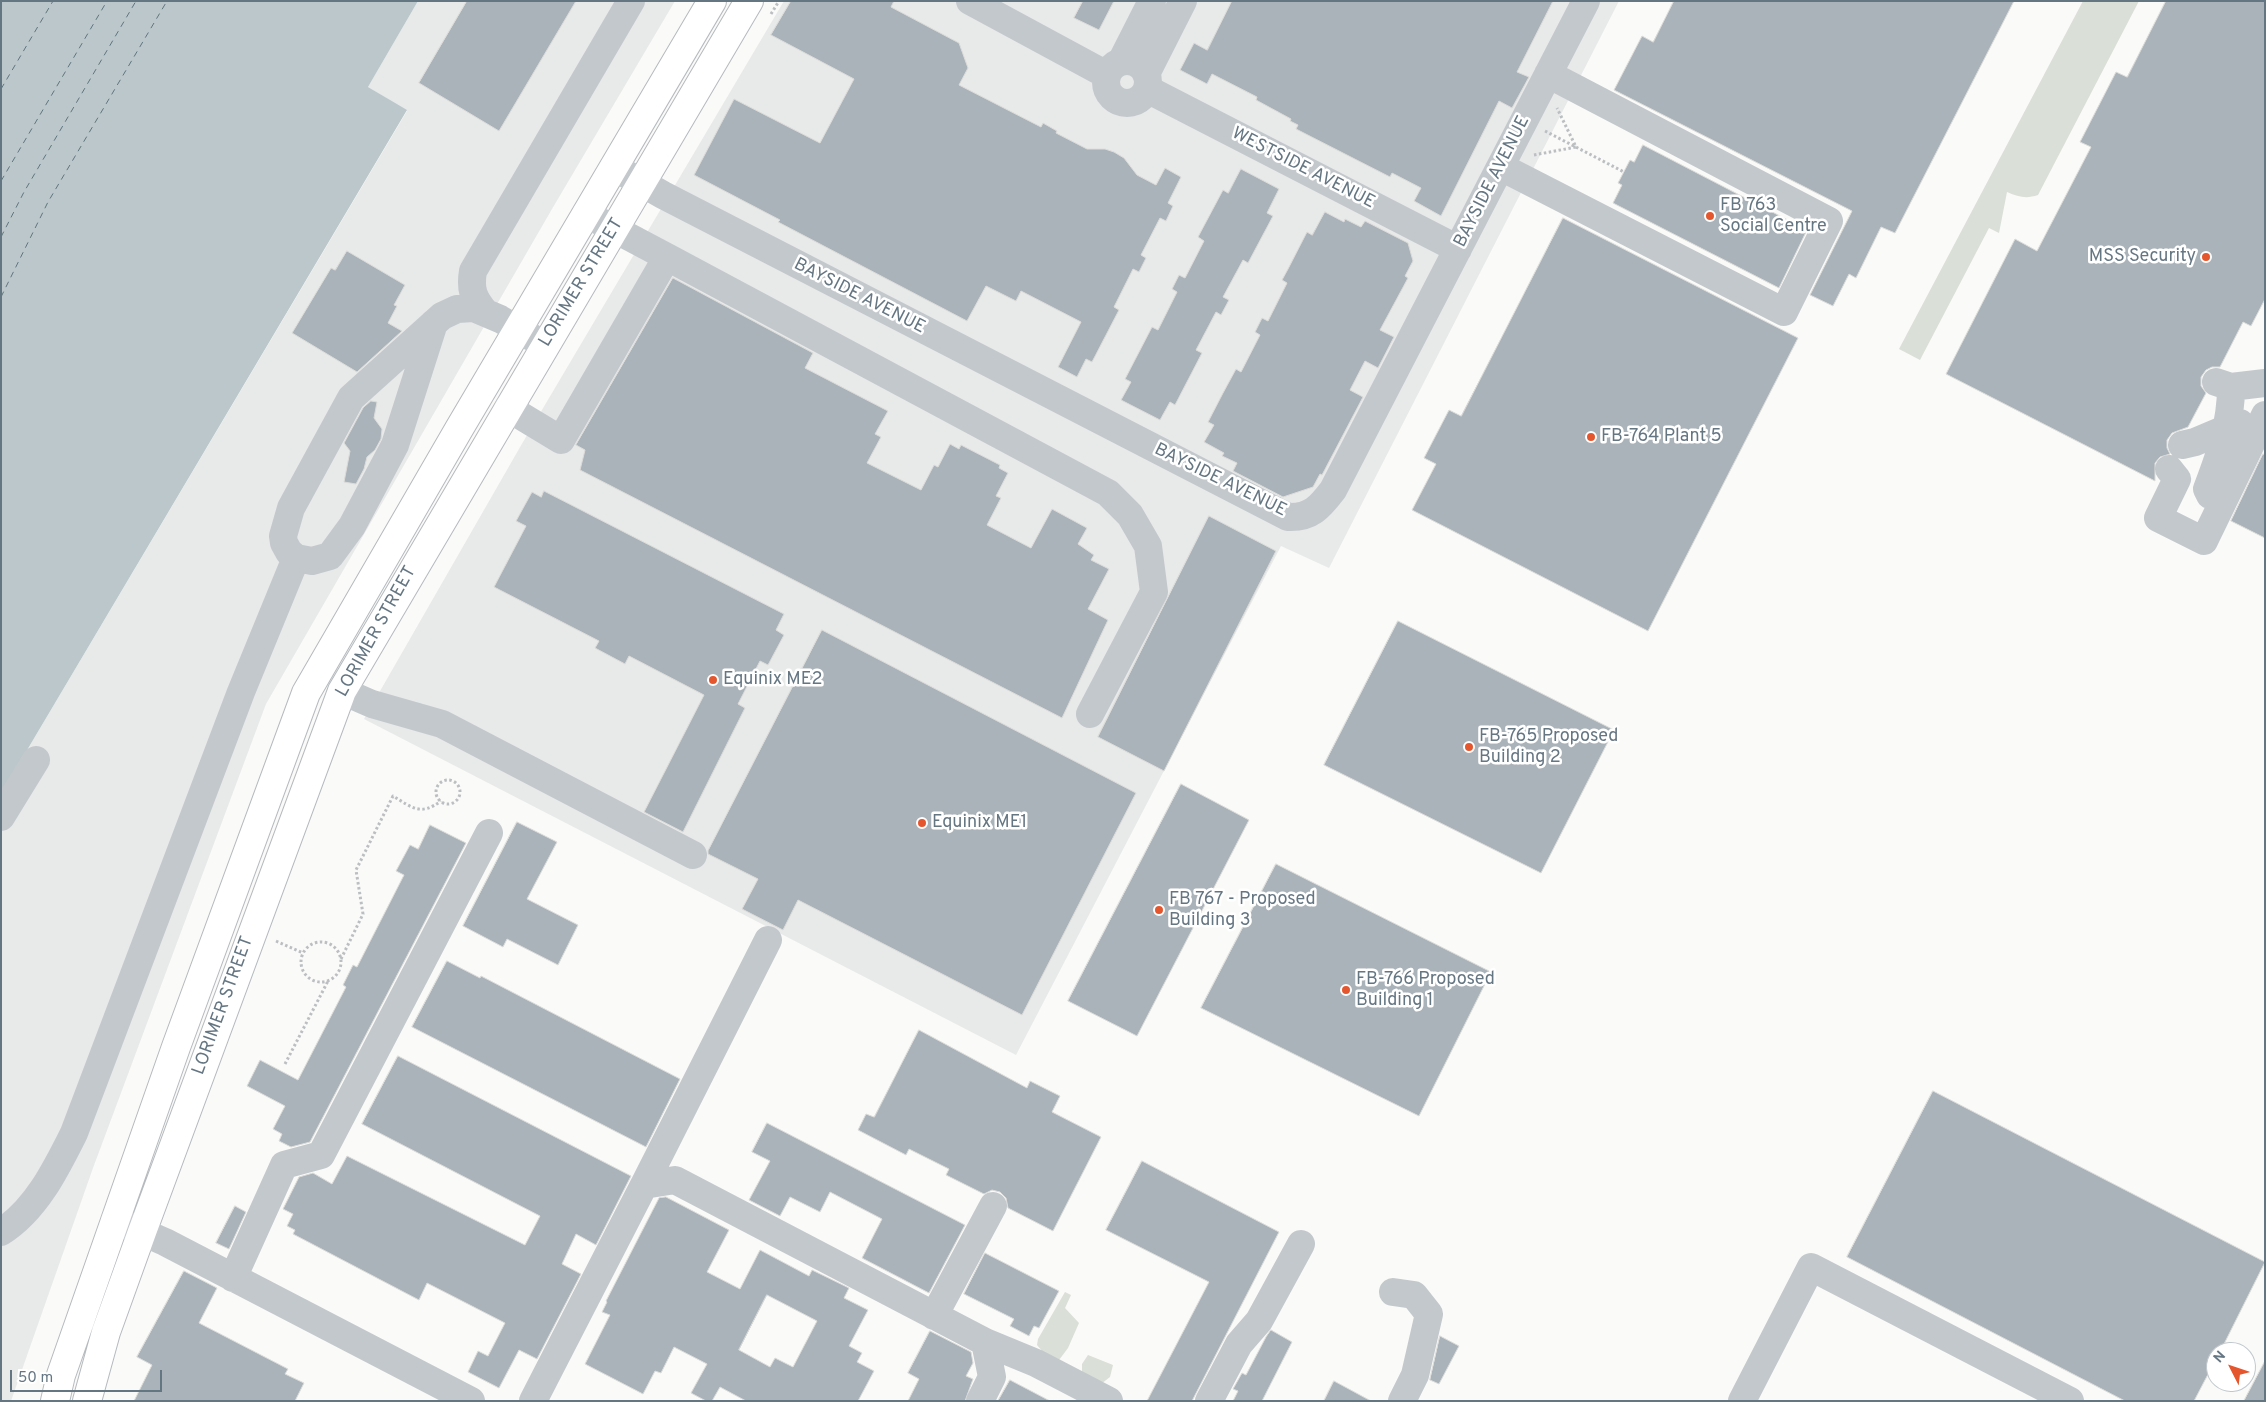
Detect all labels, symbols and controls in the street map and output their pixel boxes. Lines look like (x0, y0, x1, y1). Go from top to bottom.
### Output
street label: BAYSIDE AVENUE (1451, 113, 1535, 251)
street label: WESTSIDE AVENUE (1228, 124, 1378, 214)
place label: FB 763 Social Centre (1720, 195, 1827, 238)
marker: FB 763 Social Centre (1704, 210, 1716, 222)
street label: LORIMER STREET (535, 215, 629, 351)
place label: MSS Security (2089, 246, 2196, 268)
marker: MSS Security (2200, 251, 2212, 263)
street label: BAYSIDE AVENUE (790, 255, 928, 339)
place label: FB-764 Plant 5 (1601, 426, 1722, 448)
marker: FB-764 Plant 5 (1585, 431, 1597, 443)
street label: BAYSIDE AVENUE (1150, 440, 1290, 522)
street label: LORIMER STREET (332, 563, 422, 701)
place label: Equinix ME2 (723, 669, 822, 691)
marker: Equinix ME2 (707, 674, 719, 686)
place label: FB-765 Proposed Building 2 (1479, 726, 1618, 769)
marker: FB-765 Proposed Building 2 (1463, 741, 1475, 753)
place label: Equinix ME1 (932, 812, 1027, 834)
marker: Equinix ME1 (916, 817, 928, 829)
place label: FB 767 - Proposed Building 3 (1169, 889, 1316, 932)
marker: FB 767 - Proposed Building 3 (1153, 904, 1165, 916)
street label: LORIMER STREET (189, 934, 259, 1078)
place label: FB-766 Proposed Building 1 (1356, 969, 1495, 1012)
marker: FB-766 Proposed Building 1 (1340, 984, 1352, 996)
north arrow (2206, 1342, 2256, 1392)
text: N (2210, 1348, 2230, 1367)
scale bar (12, 1360, 165, 1392)
text: 50 m (18, 1369, 53, 1388)

